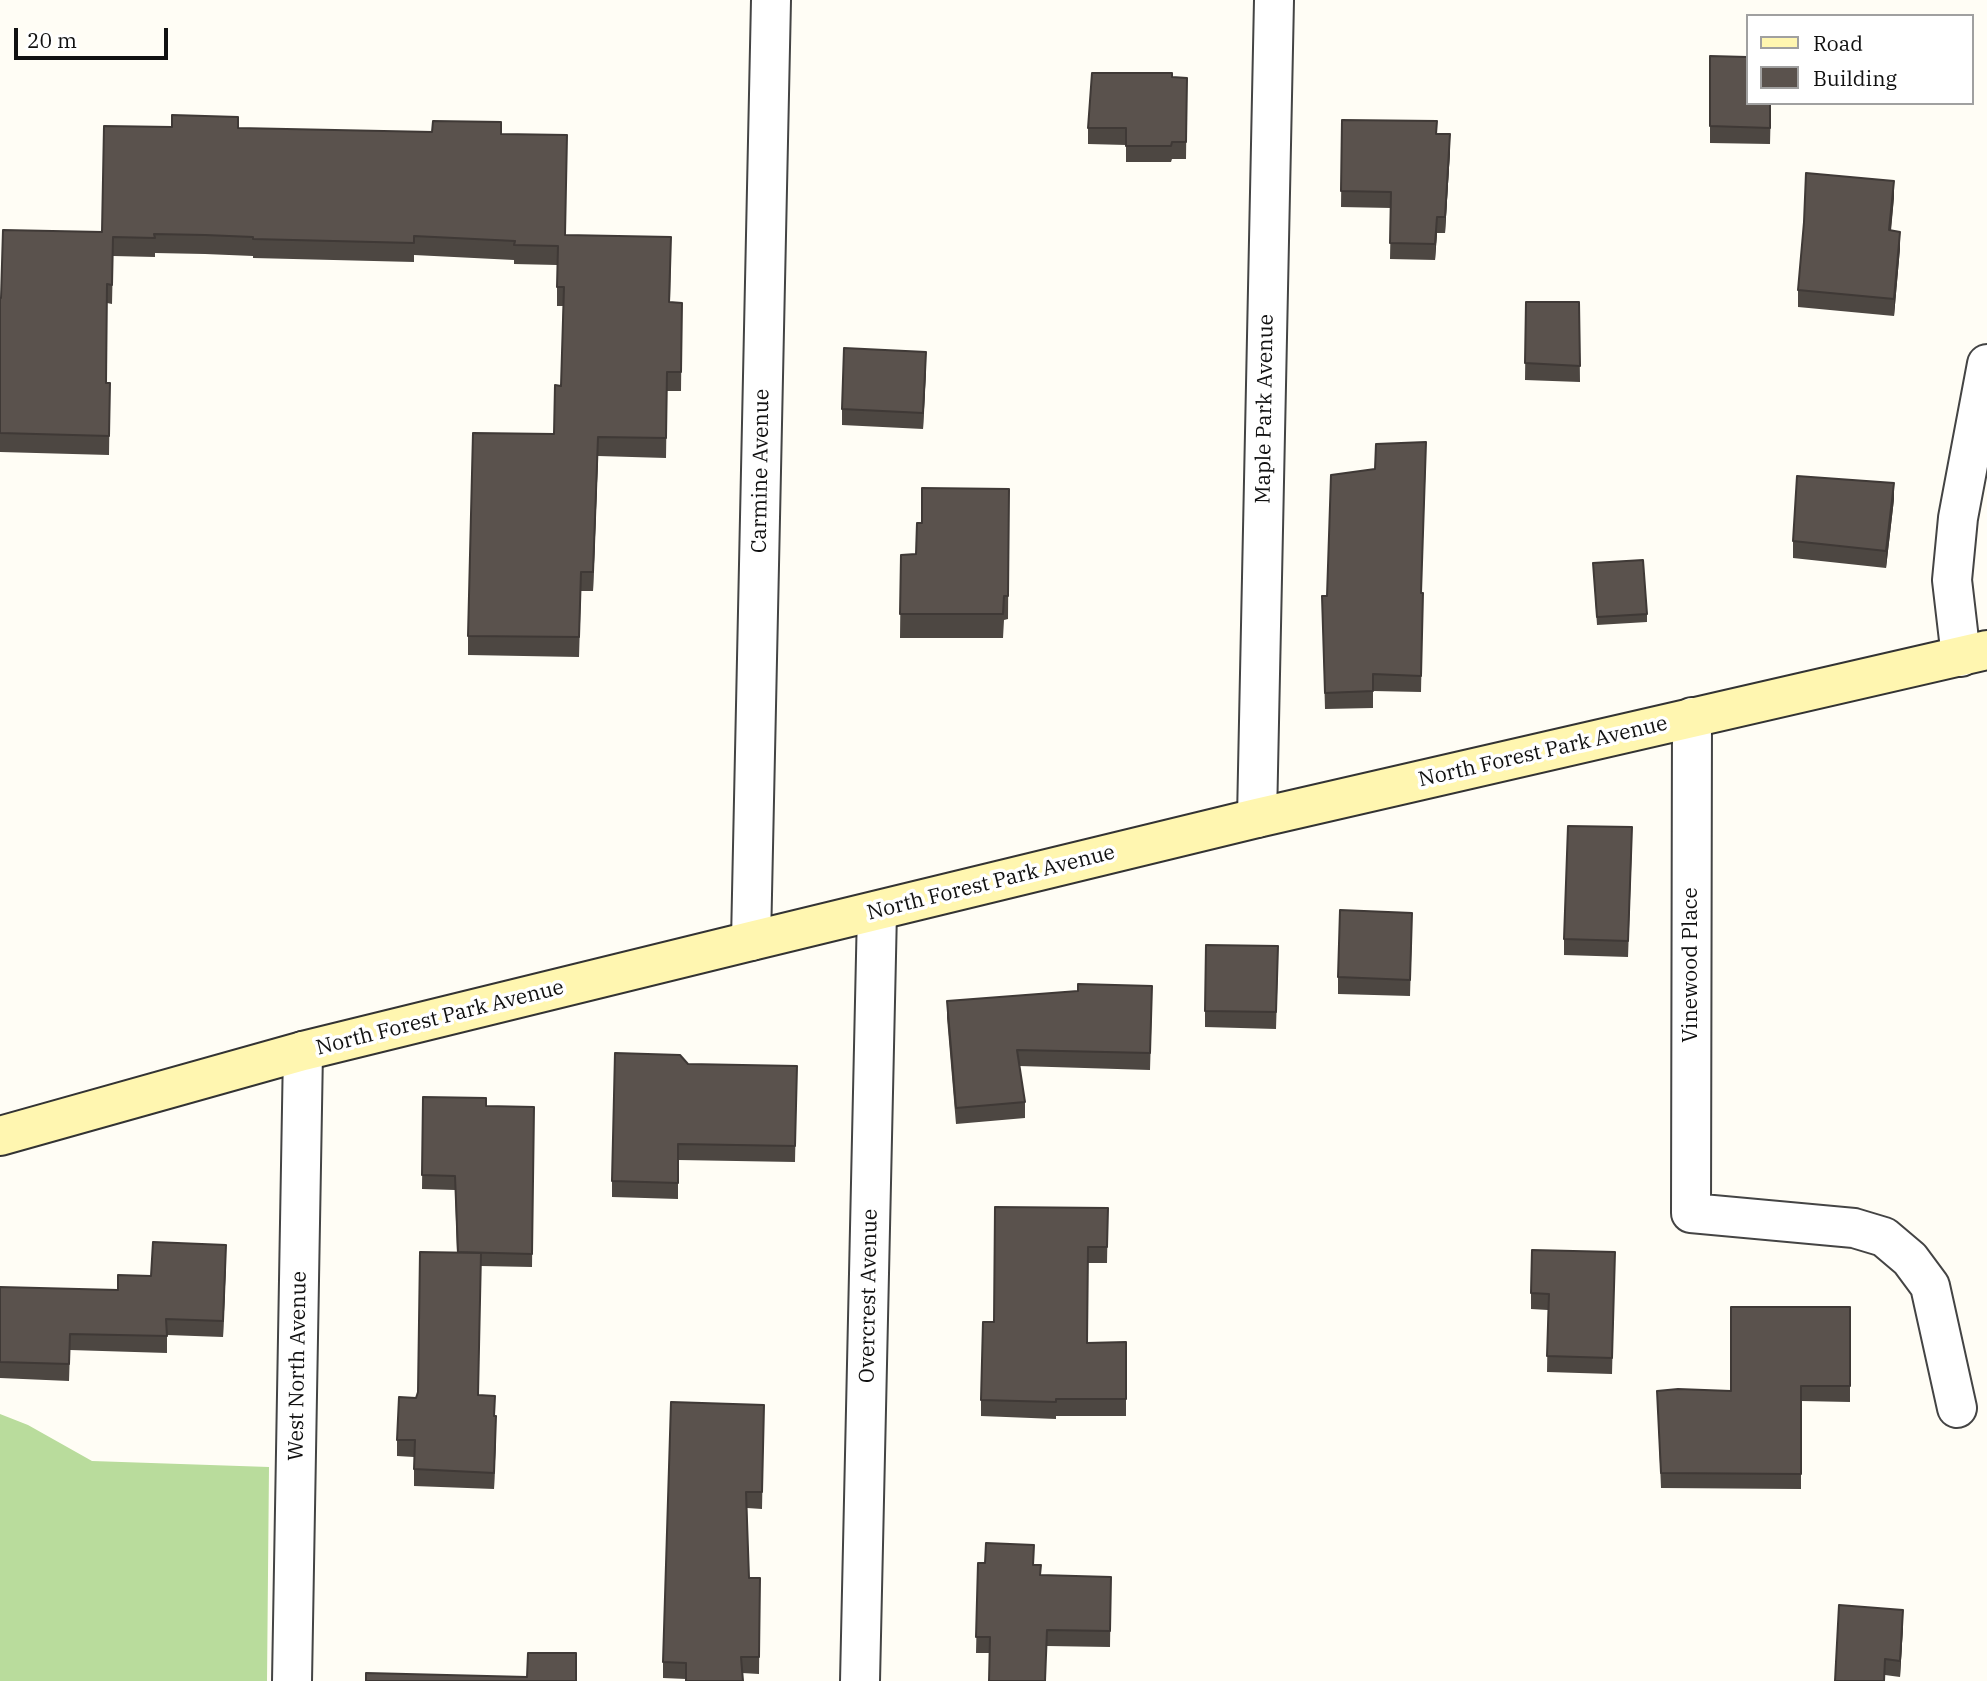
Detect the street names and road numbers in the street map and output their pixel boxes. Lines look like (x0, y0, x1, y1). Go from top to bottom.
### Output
street label: Maple Park Avenue (1251, 314, 1279, 504)
street label: Carmine Avenue (747, 389, 775, 553)
street label: North Forest Park Avenue (1416, 711, 1670, 793)
street label: North Forest Park Avenue (864, 840, 1118, 926)
street label: Vinewood Place (1678, 887, 1704, 1043)
street label: North Forest Park Avenue (313, 975, 567, 1061)
street label: Overcrest Avenue (855, 1209, 883, 1383)
street label: West North Avenue (284, 1271, 312, 1461)

